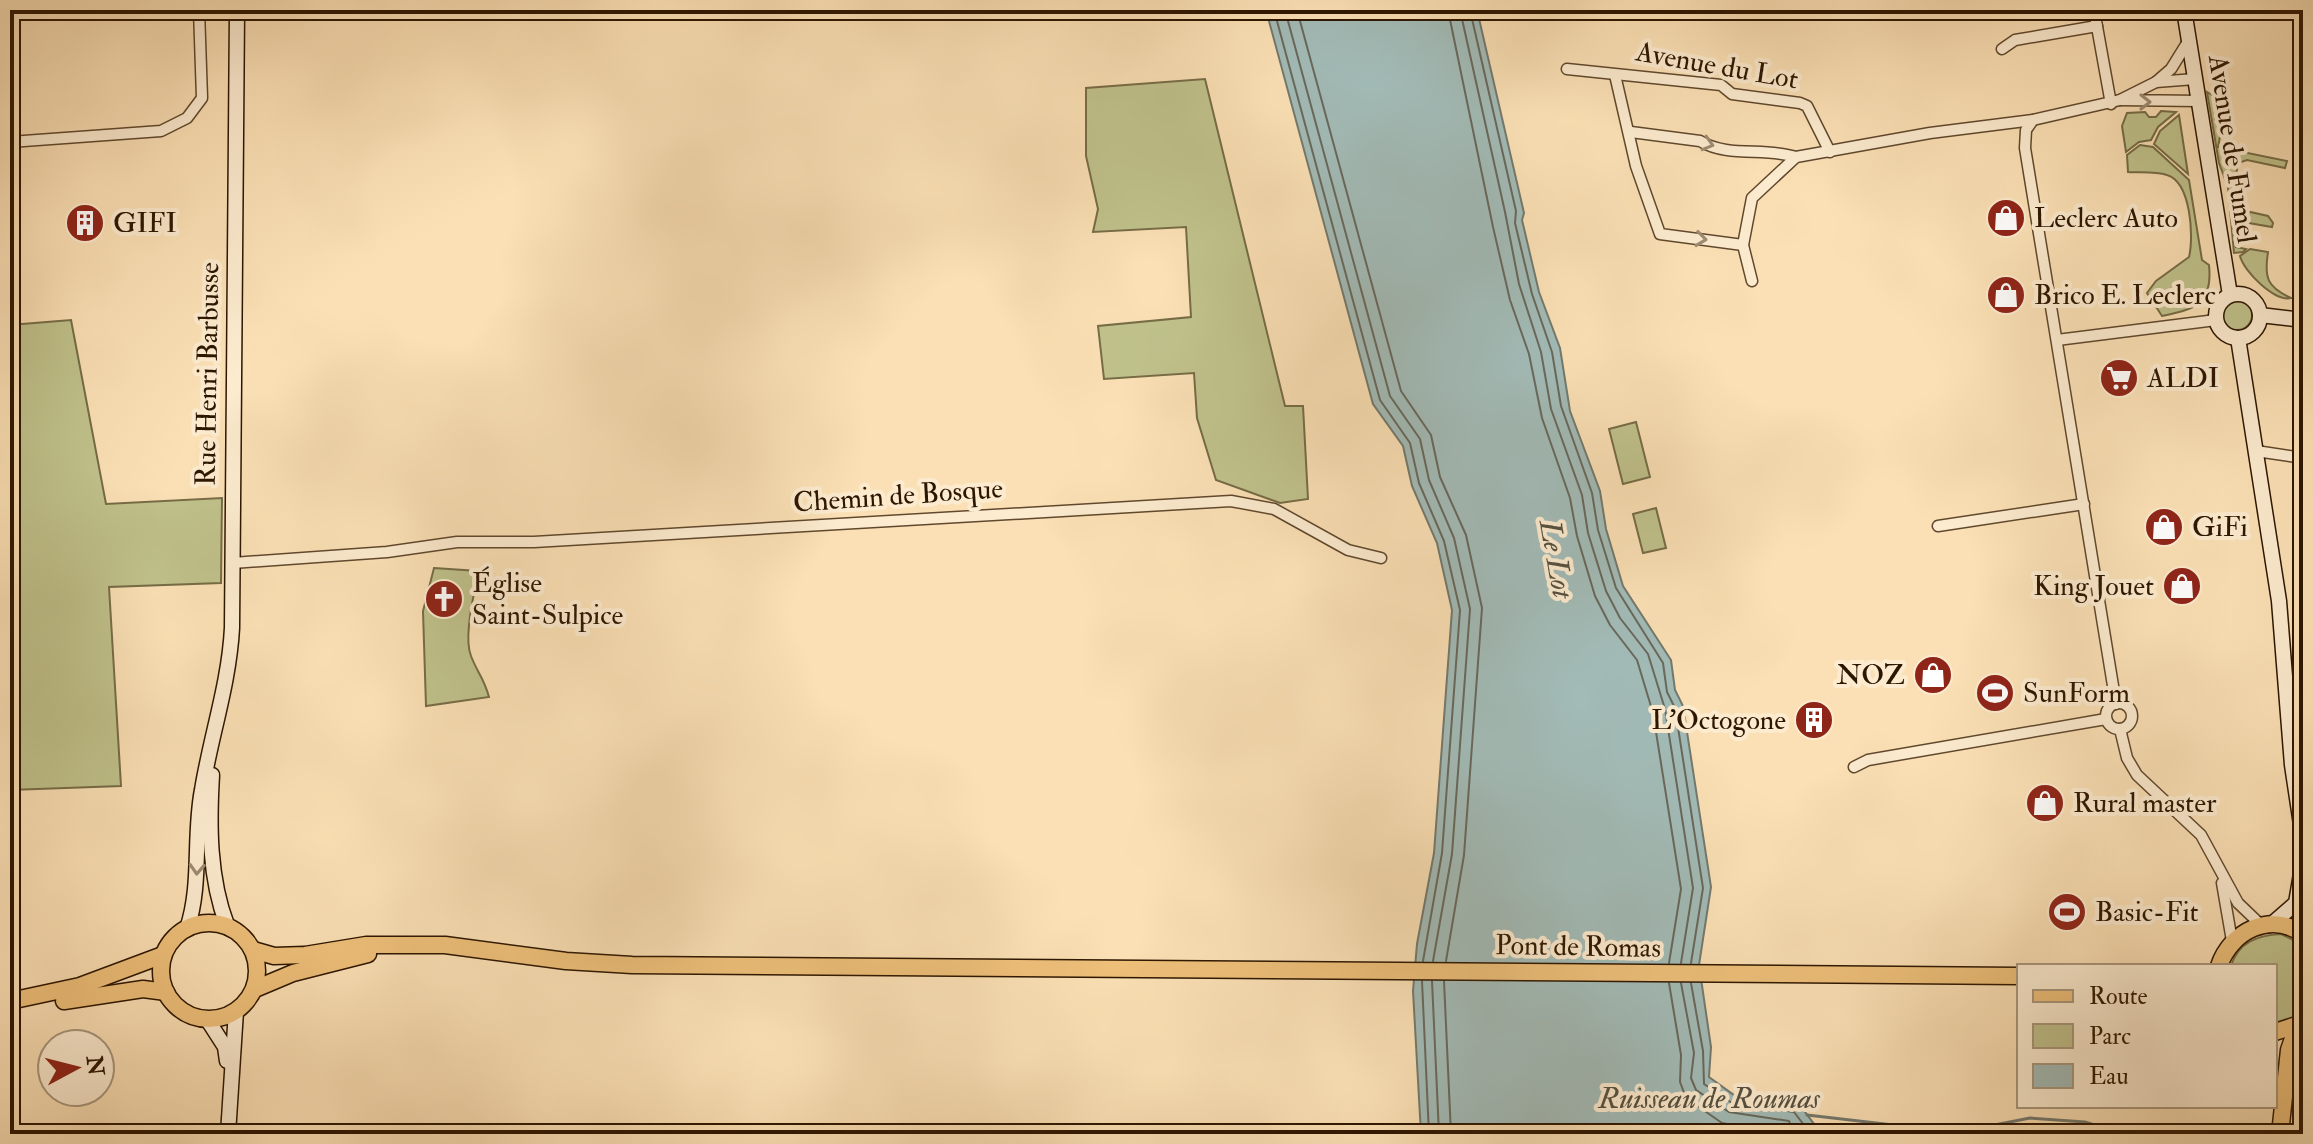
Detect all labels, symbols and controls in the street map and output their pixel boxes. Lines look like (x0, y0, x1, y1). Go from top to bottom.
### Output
street label: Avenue du Lot (1632, 34, 1801, 97)
street label: Avenue de Fumel (2200, 51, 2264, 246)
one-way arrow (2139, 93, 2152, 110)
one-way arrow (1701, 135, 1714, 152)
shop icon: Leclerc Auto (1985, 197, 2027, 239)
place label: Leclerc Auto (2034, 201, 2178, 236)
building icon: GIFI (64, 202, 106, 244)
place label: GIFI (113, 206, 177, 241)
one-way arrow (1695, 231, 1708, 248)
street label: Rue Henri Barbusse (189, 262, 227, 486)
shop icon: Brico E. Leclerc (1985, 274, 2027, 316)
place label: Brico E. Leclerc (2034, 278, 2216, 313)
supermarket icon: ALDI (2098, 357, 2140, 399)
place label: ALDI (2146, 361, 2219, 396)
street label: Chemin de Bosque (792, 471, 1004, 521)
shop icon: GiFi (2143, 506, 2185, 548)
place label: GiFi (2192, 510, 2248, 545)
water label: Le Lot (1531, 516, 1581, 603)
shop icon: King Jouet (2161, 565, 2203, 607)
place label: Église Saint-Sulpice (472, 566, 623, 633)
place label: King Jouet (2033, 569, 2154, 604)
church icon: Église Saint-Sulpice (423, 578, 465, 620)
shop icon: NOZ (1912, 654, 1954, 696)
place label: NOZ (1837, 658, 1905, 693)
sports icon: SunForm (1974, 672, 2016, 714)
place label: SunForm (2023, 676, 2130, 711)
building icon: L'Octogone (1793, 699, 1835, 741)
place label: L'Octogone (1651, 703, 1786, 738)
shop icon: Rural master (2024, 782, 2066, 824)
place label: Rural master (2073, 786, 2217, 821)
one-way arrow (189, 863, 206, 876)
sports icon: Basic-Fit (2046, 891, 2088, 933)
place label: Basic-Fit (2095, 895, 2199, 930)
street label: Pont de Romas (1495, 928, 1661, 966)
legend (2017, 964, 2277, 1108)
text: Route (2089, 981, 2148, 1012)
text: Parc (2089, 1021, 2131, 1052)
north arrow (36, 1028, 116, 1108)
text: N (80, 1053, 110, 1077)
text: Eau (2089, 1061, 2129, 1092)
water label: Ruisseau de Roumas (1597, 1080, 1821, 1117)

